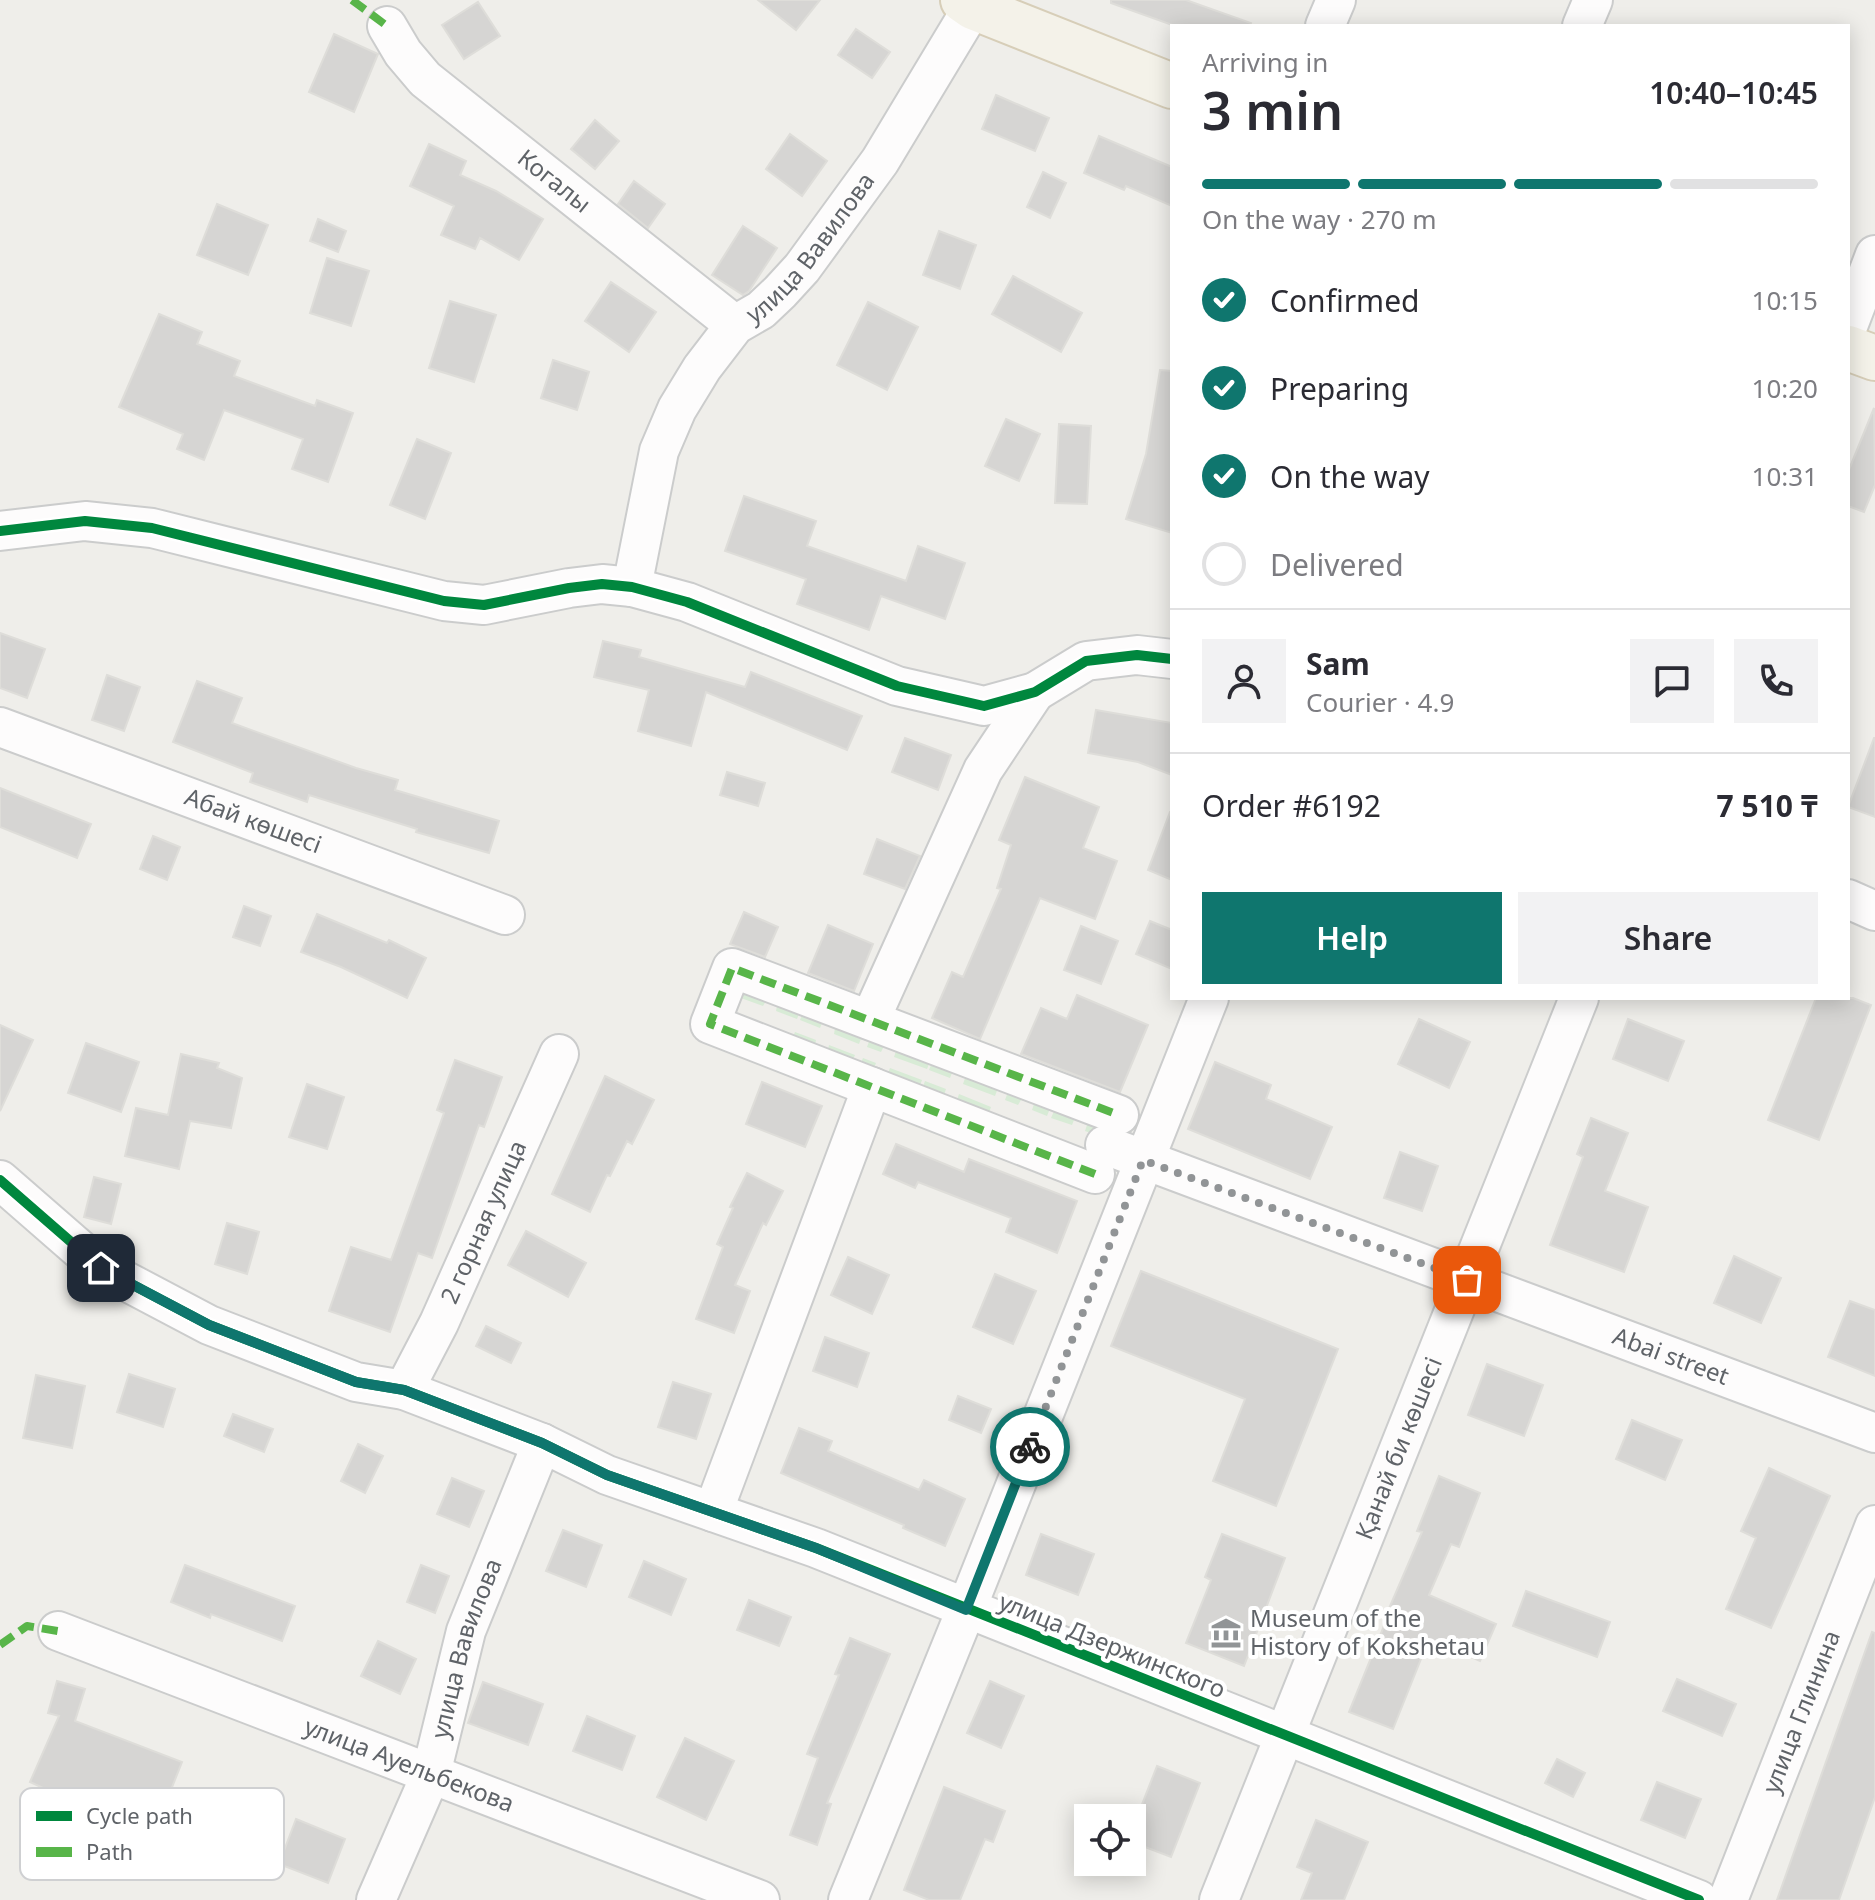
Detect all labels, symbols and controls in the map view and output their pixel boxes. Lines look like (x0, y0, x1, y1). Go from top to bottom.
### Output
text: Arriving in (1202, 44, 1328, 80)
text: 10:40–10:45 (1649, 72, 1818, 113)
text: 3 min (1202, 74, 1343, 145)
street label: Когалы (511, 141, 598, 219)
street label: улица Вавилова (740, 165, 881, 330)
text: On the way · 270 m (1202, 201, 1436, 237)
icon: check (1202, 278, 1246, 322)
text: Confirmed (1270, 280, 1420, 321)
text: 10:15 (1752, 282, 1818, 318)
icon: check (1202, 366, 1246, 410)
text: Preparing (1270, 368, 1409, 409)
text: 10:20 (1752, 370, 1818, 406)
icon: check (1202, 454, 1246, 498)
text: On the way (1270, 456, 1430, 497)
text: 10:31 (1752, 458, 1818, 494)
text: Delivered (1270, 544, 1404, 585)
button: person (1202, 639, 1286, 723)
button: chat (1630, 639, 1714, 723)
button: phone (1734, 639, 1818, 723)
text: Sam (1306, 643, 1370, 684)
text: Courier · 4.9 (1306, 684, 1454, 720)
street label: Абай көшесі (180, 779, 327, 860)
text: Order #6192 (1202, 785, 1381, 826)
text: 7 510 ₸ (1717, 785, 1818, 826)
button: Help (1202, 892, 1502, 984)
button: Share (1518, 892, 1818, 984)
street label: 2 горная улица (432, 1135, 533, 1308)
pin (67, 1234, 135, 1302)
icon: home (79, 1246, 123, 1290)
pin (1433, 1246, 1501, 1314)
icon: bag (1445, 1258, 1489, 1302)
street label: Abai street (1609, 1318, 1734, 1392)
street label: Қанай би көшесі (1347, 1352, 1449, 1544)
courier (990, 1407, 1070, 1487)
icon: bike (1008, 1425, 1052, 1469)
street label: улица Вавилова (422, 1553, 509, 1742)
street label: улица Дзержинского (994, 1584, 1231, 1705)
place label: Museum of the History of Kokshetau (1250, 1601, 1485, 1662)
museum icon: Museum of the History of Kokshetau (1209, 1616, 1243, 1650)
street label: улица Глинина (1753, 1625, 1847, 1798)
street label: улица Ауельбекова (300, 1709, 519, 1819)
legend (20, 1788, 284, 1880)
text: Cycle path (86, 1800, 193, 1830)
map controls (1074, 1804, 1146, 1876)
button: locate (1074, 1804, 1146, 1876)
text: Path (86, 1836, 133, 1866)

